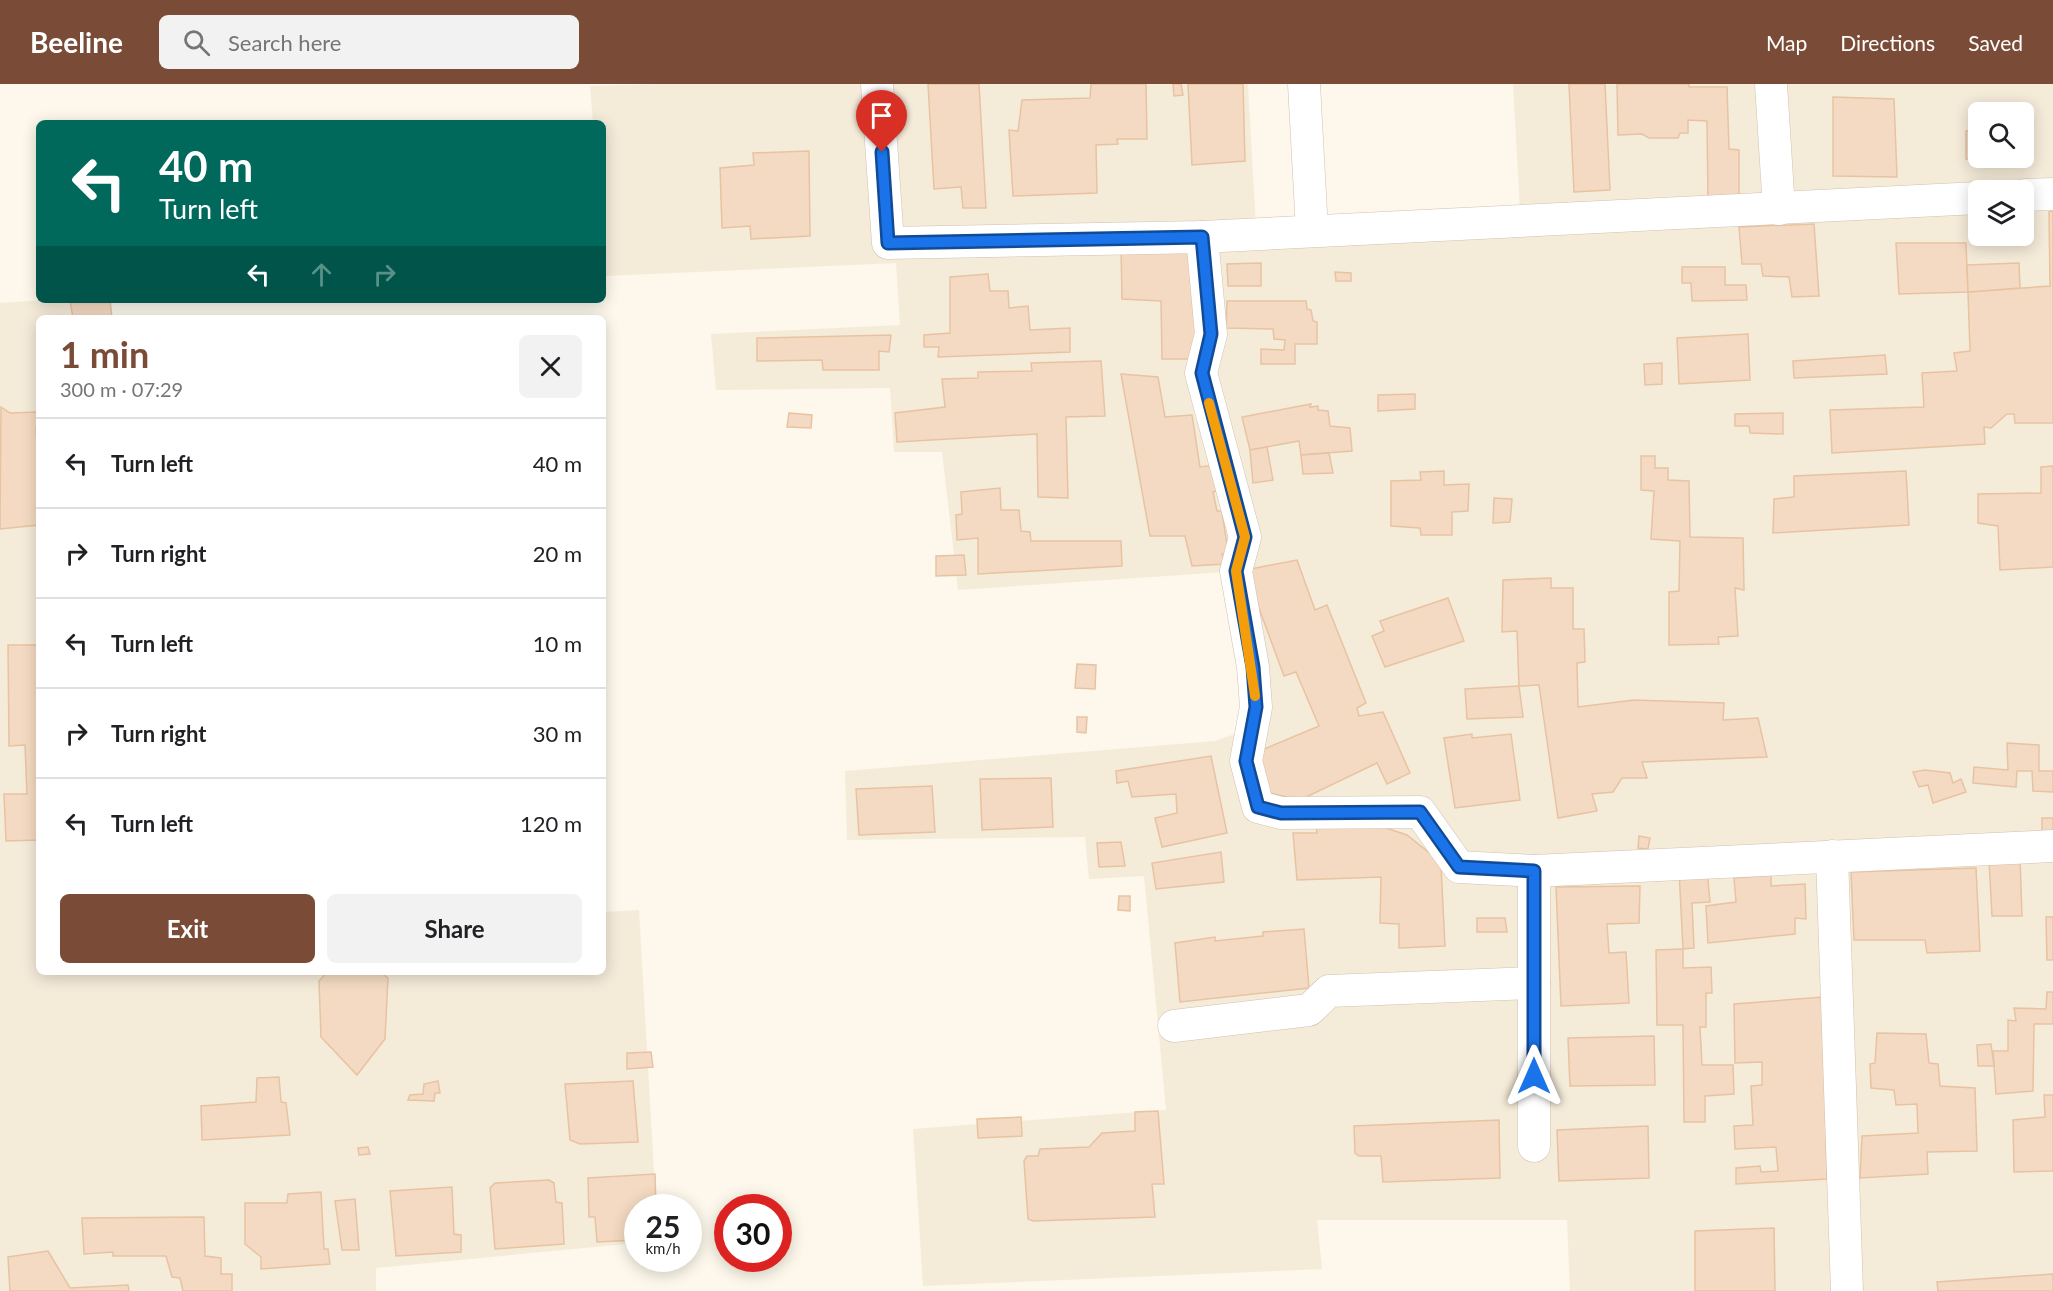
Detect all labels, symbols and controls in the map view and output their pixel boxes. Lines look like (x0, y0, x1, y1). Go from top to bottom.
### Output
search box (159, 15, 579, 69)
text: Beeline (30, 25, 123, 59)
icon: search (180, 26, 213, 59)
text: Search here (228, 29, 341, 56)
text: Map (1766, 30, 1807, 55)
text: Directions (1840, 30, 1935, 55)
text: Saved (1968, 30, 2023, 55)
pin (856, 90, 907, 152)
icon: arrive (865, 99, 898, 132)
map controls (1968, 102, 2034, 246)
button: search (1968, 102, 2034, 168)
text: 40 m (159, 141, 253, 191)
icon: left (60, 144, 138, 222)
button: layers (1968, 180, 2034, 246)
text: Turn left (159, 192, 258, 225)
icon: left (242, 258, 275, 291)
icon: ahead (305, 258, 338, 291)
icon: right (368, 258, 401, 291)
text: 1 min (60, 332, 149, 376)
button: close (519, 335, 582, 398)
text: 300 m · 07:29 (60, 377, 183, 401)
icon: left (60, 447, 93, 480)
text: Turn left (111, 450, 193, 477)
text: 40 m (533, 450, 582, 477)
icon: right (60, 537, 93, 570)
text: Turn right (111, 540, 206, 567)
text: 20 m (533, 540, 582, 567)
icon: left (60, 627, 93, 660)
text: Turn left (111, 630, 193, 657)
text: 10 m (533, 630, 582, 657)
icon: right (60, 717, 93, 750)
text: Turn right (111, 720, 206, 747)
text: 30 m (533, 720, 582, 747)
icon: left (60, 807, 93, 840)
text: Turn left (111, 810, 193, 837)
text: 120 m (520, 810, 582, 837)
button: Exit (60, 894, 315, 963)
button: Share (327, 894, 582, 963)
position arrow (1502, 1044, 1566, 1108)
speed limit sign: 30 (714, 1194, 792, 1272)
text: 25 (646, 1208, 680, 1244)
text: km/h (645, 1239, 681, 1257)

